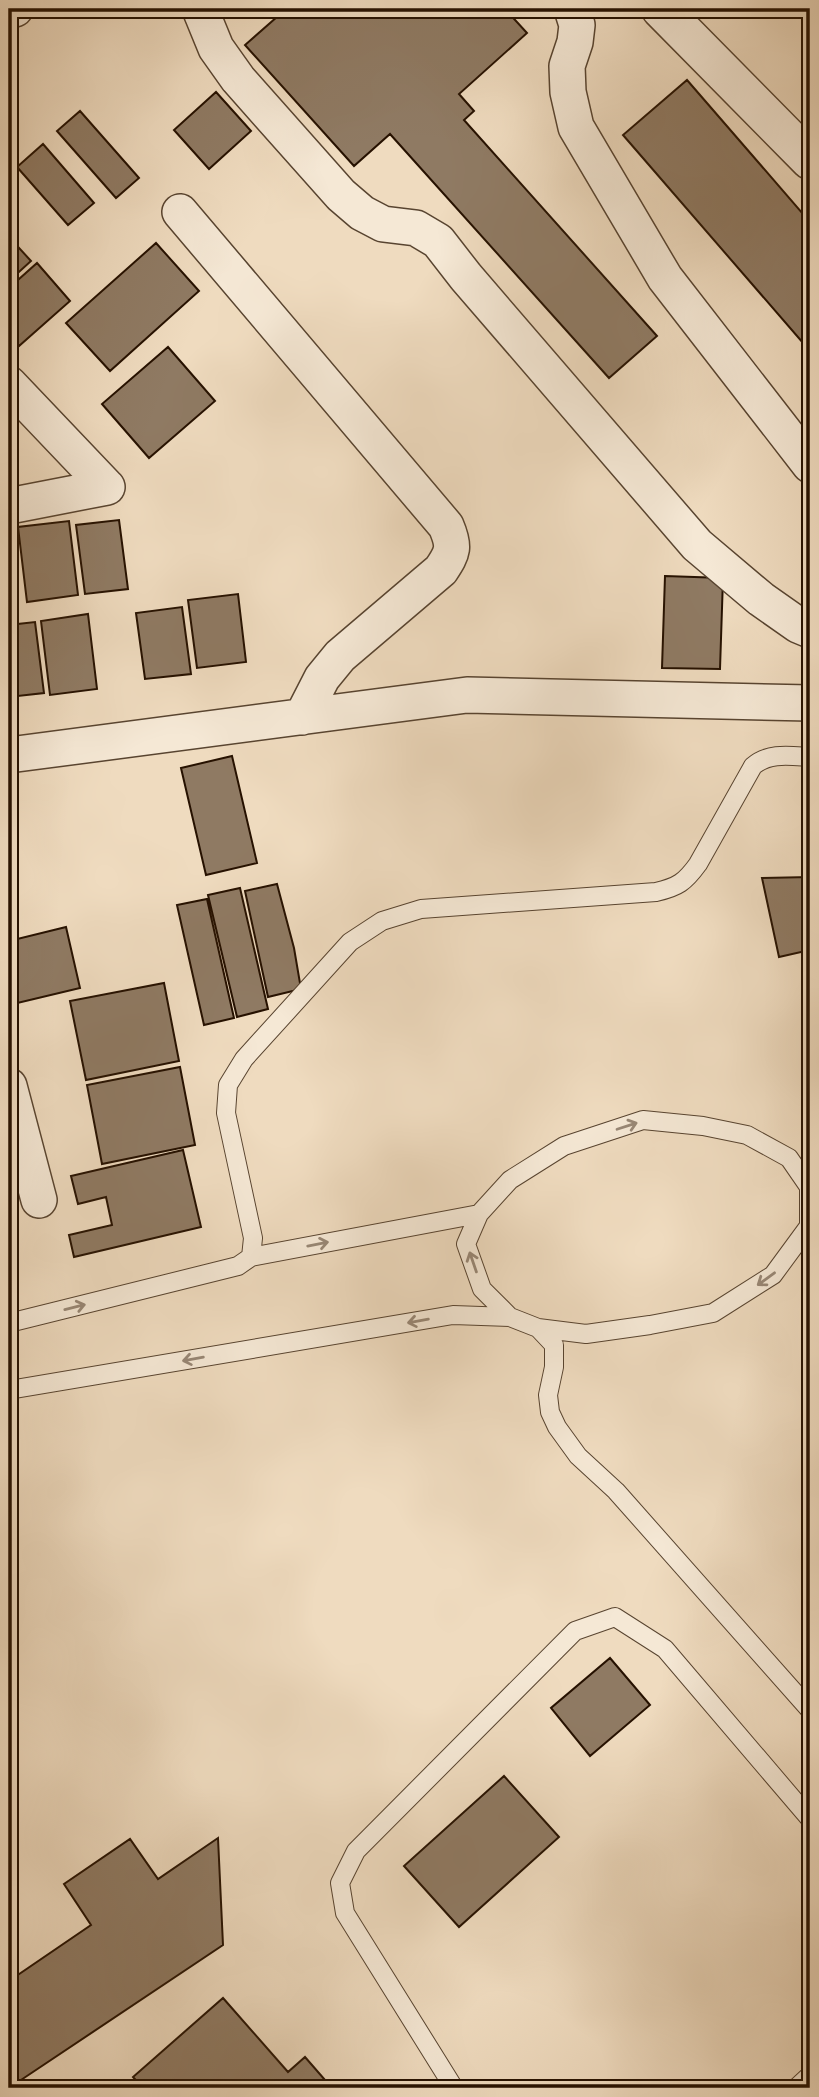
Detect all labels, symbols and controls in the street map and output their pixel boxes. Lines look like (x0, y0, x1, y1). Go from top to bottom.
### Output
one-way arrow (616, 1118, 638, 1131)
one-way arrow (306, 1237, 329, 1251)
one-way arrow (466, 1251, 478, 1273)
one-way arrow (757, 1271, 776, 1286)
one-way arrow (63, 1300, 86, 1313)
one-way arrow (407, 1315, 429, 1328)
one-way arrow (182, 1353, 205, 1366)

